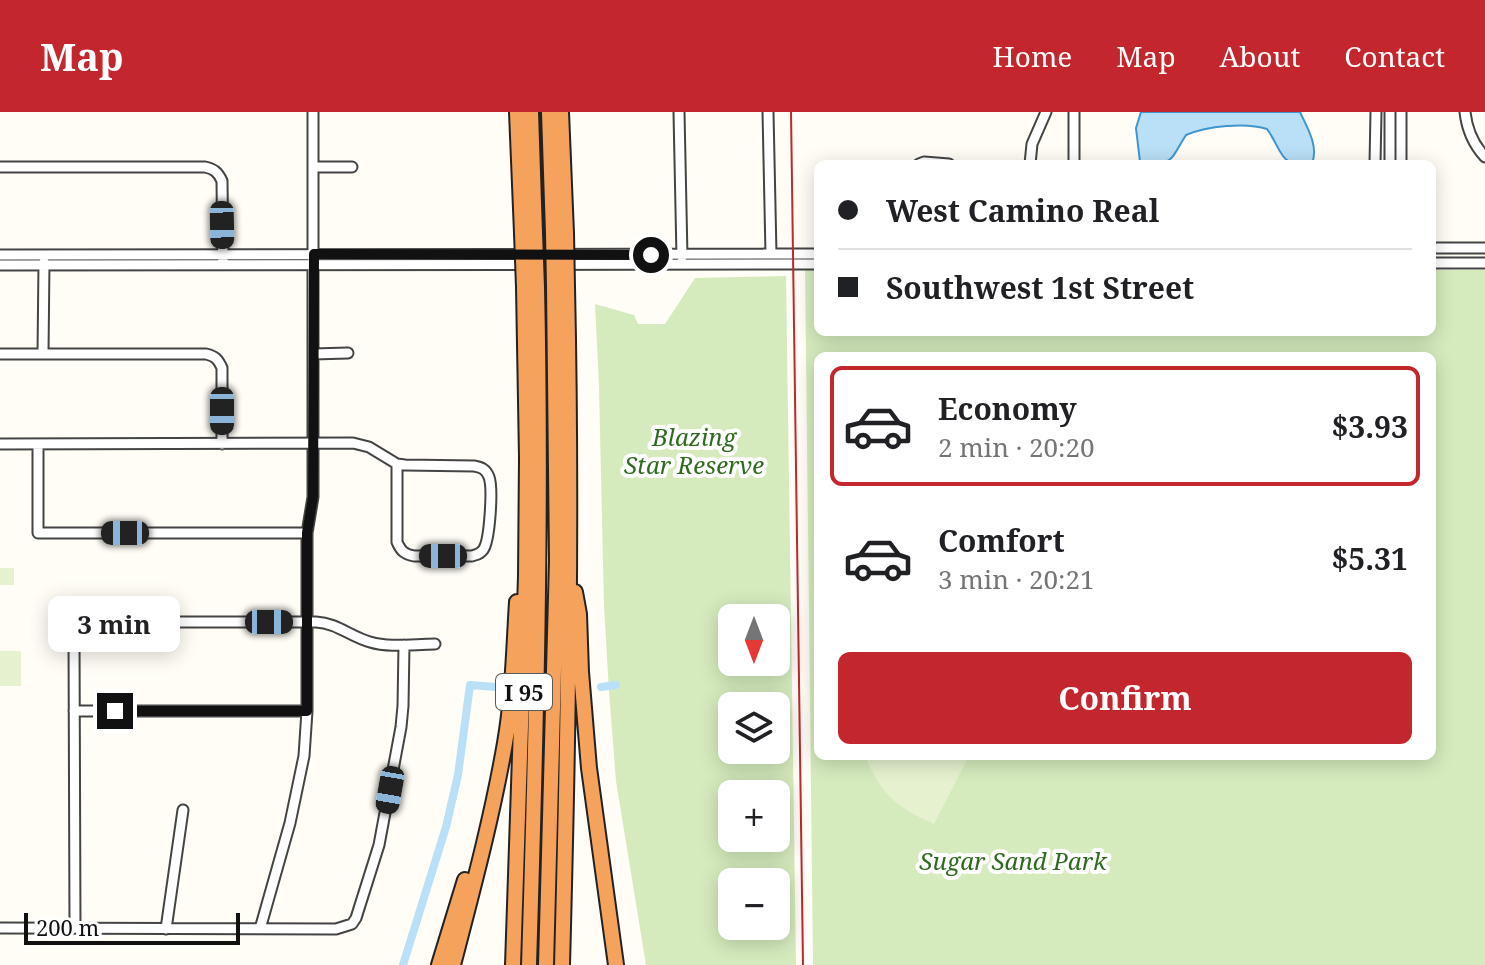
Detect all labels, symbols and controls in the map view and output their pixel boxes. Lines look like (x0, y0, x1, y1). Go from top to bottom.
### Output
text: Map (40, 30, 124, 82)
text: Home (993, 37, 1072, 75)
text: Map (1116, 37, 1176, 75)
text: About (1220, 37, 1300, 75)
text: Contact (1344, 37, 1445, 75)
text: West Camino Real (886, 190, 1159, 231)
car (210, 201, 234, 249)
route start (633, 237, 669, 273)
text: Southwest 1st Street (886, 267, 1194, 308)
car (210, 387, 234, 435)
text: Economy (938, 388, 1077, 429)
icon: car (842, 390, 914, 462)
text: $3.93 (1331, 406, 1408, 447)
park label: Blazing Star Reserve (624, 420, 764, 481)
text: 2 min · 20:20 (938, 429, 1095, 465)
text: Comfort (938, 520, 1065, 561)
car (101, 521, 149, 545)
icon: car (842, 522, 914, 594)
text: $5.31 (1331, 538, 1408, 579)
car (419, 544, 467, 568)
text: 3 min · 20:21 (938, 561, 1095, 597)
callout: 3 min (49, 595, 181, 651)
north arrow (718, 604, 790, 676)
map controls (718, 604, 790, 940)
text: 3 min (77, 606, 151, 642)
car (245, 610, 293, 634)
button: Confirm (838, 652, 1412, 744)
road number: I 95 (496, 674, 552, 710)
button: layers (718, 692, 790, 764)
route end (97, 693, 133, 729)
car (374, 764, 406, 816)
button: + (718, 780, 790, 852)
park label: Sugar Sand Park (919, 844, 1108, 877)
button: − (718, 868, 790, 940)
scale bar (24, 909, 240, 945)
text: 200 m (36, 912, 99, 942)

